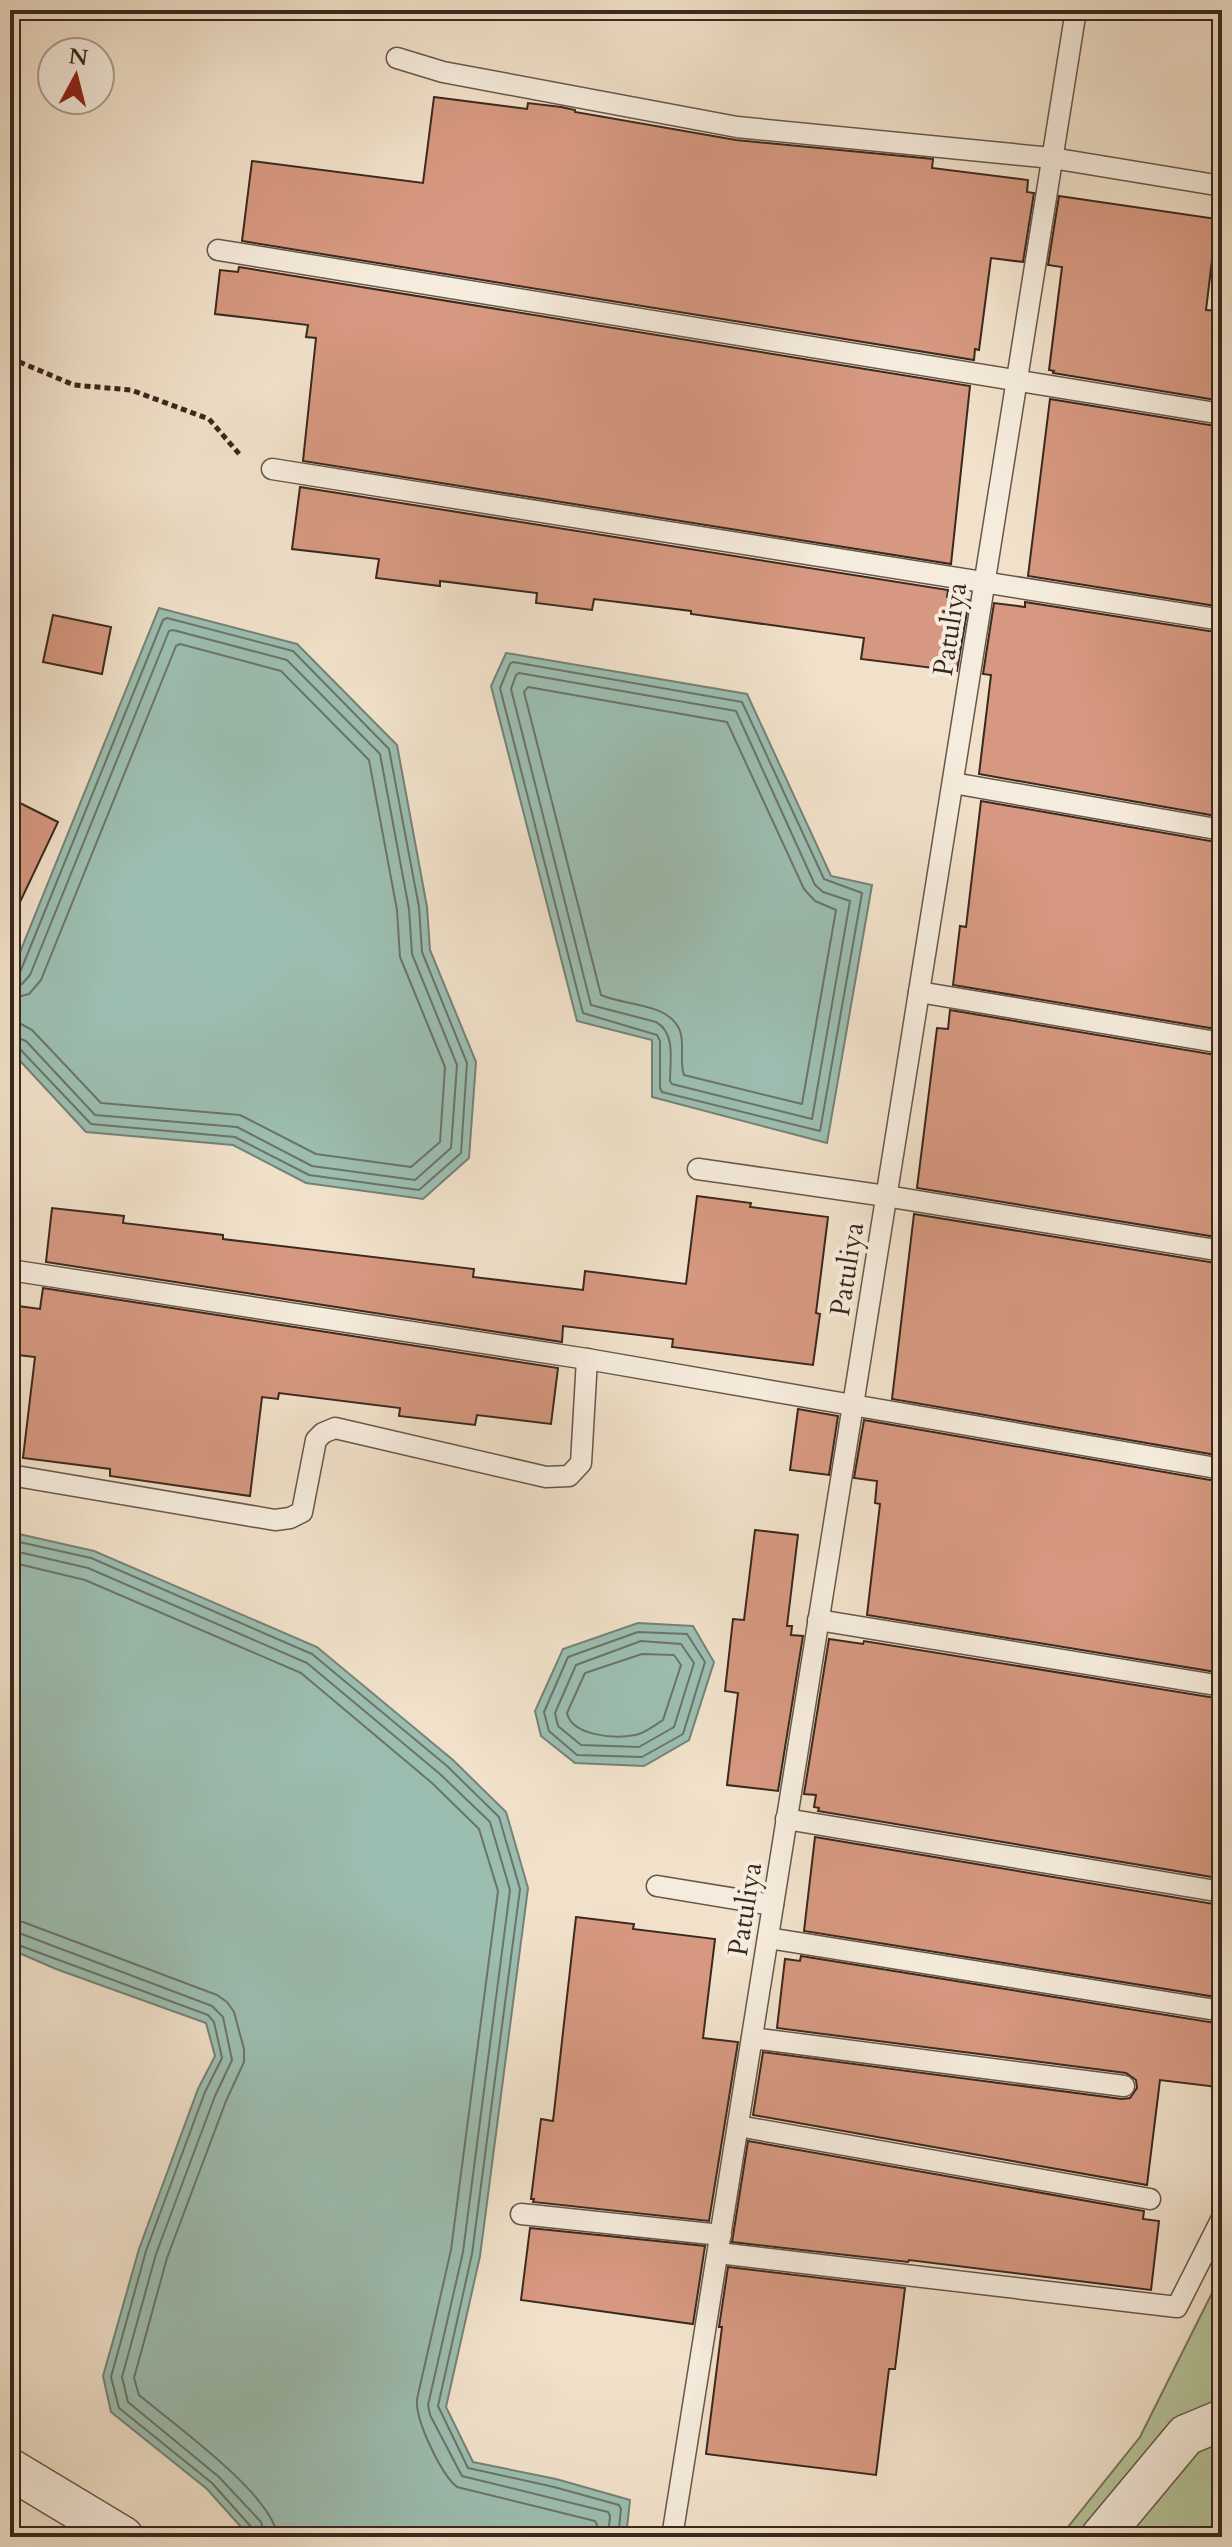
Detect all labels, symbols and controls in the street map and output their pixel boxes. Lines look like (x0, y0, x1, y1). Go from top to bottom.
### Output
north arrow (36, 36, 116, 116)
text: N (67, 41, 90, 73)
street label: Patuliya (924, 579, 976, 679)
street label: Patuliya (821, 1219, 873, 1319)
street label: Patuliya (719, 1859, 771, 1959)

